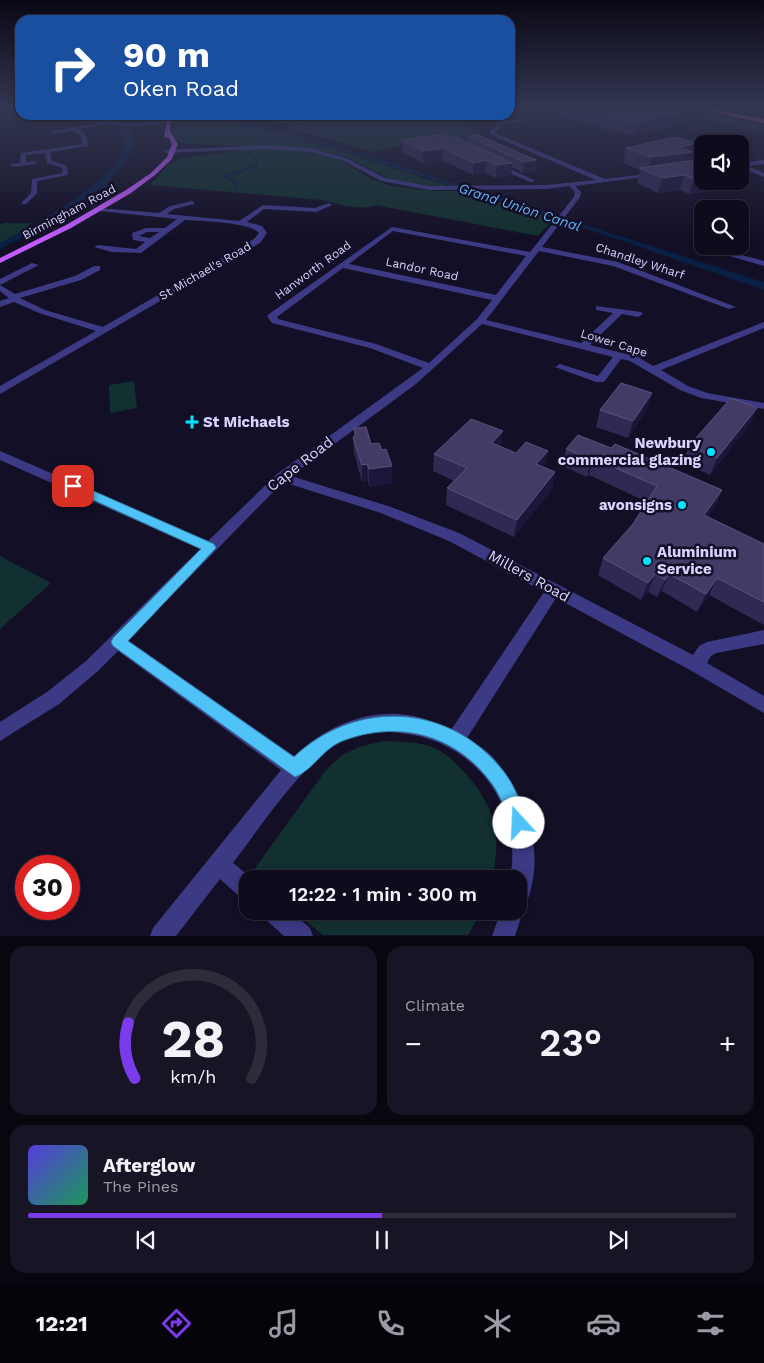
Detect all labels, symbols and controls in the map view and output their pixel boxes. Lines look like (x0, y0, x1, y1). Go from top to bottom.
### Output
text: 90 m (123, 34, 210, 76)
icon: right (40, 35, 105, 100)
text: Oken Road (123, 76, 239, 101)
map controls (694, 135, 749, 255)
button: sound (694, 135, 749, 190)
water label: Grand Union Canal (457, 180, 583, 234)
street label: Birmingham Road (20, 182, 118, 242)
button: search (694, 200, 749, 255)
street label: Hanworth Road (272, 238, 354, 302)
street label: St Michael's Road (157, 239, 253, 303)
street label: Chandley Wharf (594, 240, 687, 282)
street label: Landor Road (384, 254, 460, 284)
street label: Lower Cape (579, 326, 649, 360)
place label: St Michaels (203, 413, 290, 431)
marker: St Michaels (185, 415, 199, 429)
street label: Cape Road (263, 433, 337, 495)
place label: Newbury commercial glazing (558, 434, 702, 469)
marker: Newbury commercial glazing (705, 446, 717, 458)
pin (52, 465, 94, 507)
icon: arrive (59, 472, 87, 500)
place label: avonsigns (599, 496, 672, 514)
marker: avonsigns (676, 499, 688, 511)
place label: Aluminium Service (657, 543, 737, 578)
street label: Millers Road (485, 546, 573, 606)
marker: Aluminium Service (641, 555, 653, 567)
position arrow (492, 796, 544, 848)
speed limit sign: 30 (15, 855, 80, 920)
text: 12:22 · 1 min · 300 m (289, 883, 477, 906)
text: Climate (405, 996, 465, 1015)
text: 28 (162, 1009, 225, 1070)
text: 23° (539, 1021, 602, 1065)
text: − (405, 1027, 422, 1060)
text: + (719, 1027, 736, 1060)
text: km/h (170, 1066, 217, 1087)
text: Afterglow (103, 1154, 195, 1177)
text: The Pines (103, 1177, 179, 1196)
icon: previous (132, 1226, 160, 1254)
icon: pause (368, 1226, 396, 1254)
icon: next (604, 1226, 632, 1254)
icon: directions (159, 1306, 194, 1341)
icon: music (266, 1306, 301, 1341)
icon: phone (373, 1306, 408, 1341)
icon: climate (480, 1306, 515, 1341)
icon: car (586, 1306, 621, 1341)
icon: filters (693, 1306, 728, 1341)
text: 12:21 (36, 1311, 88, 1336)

